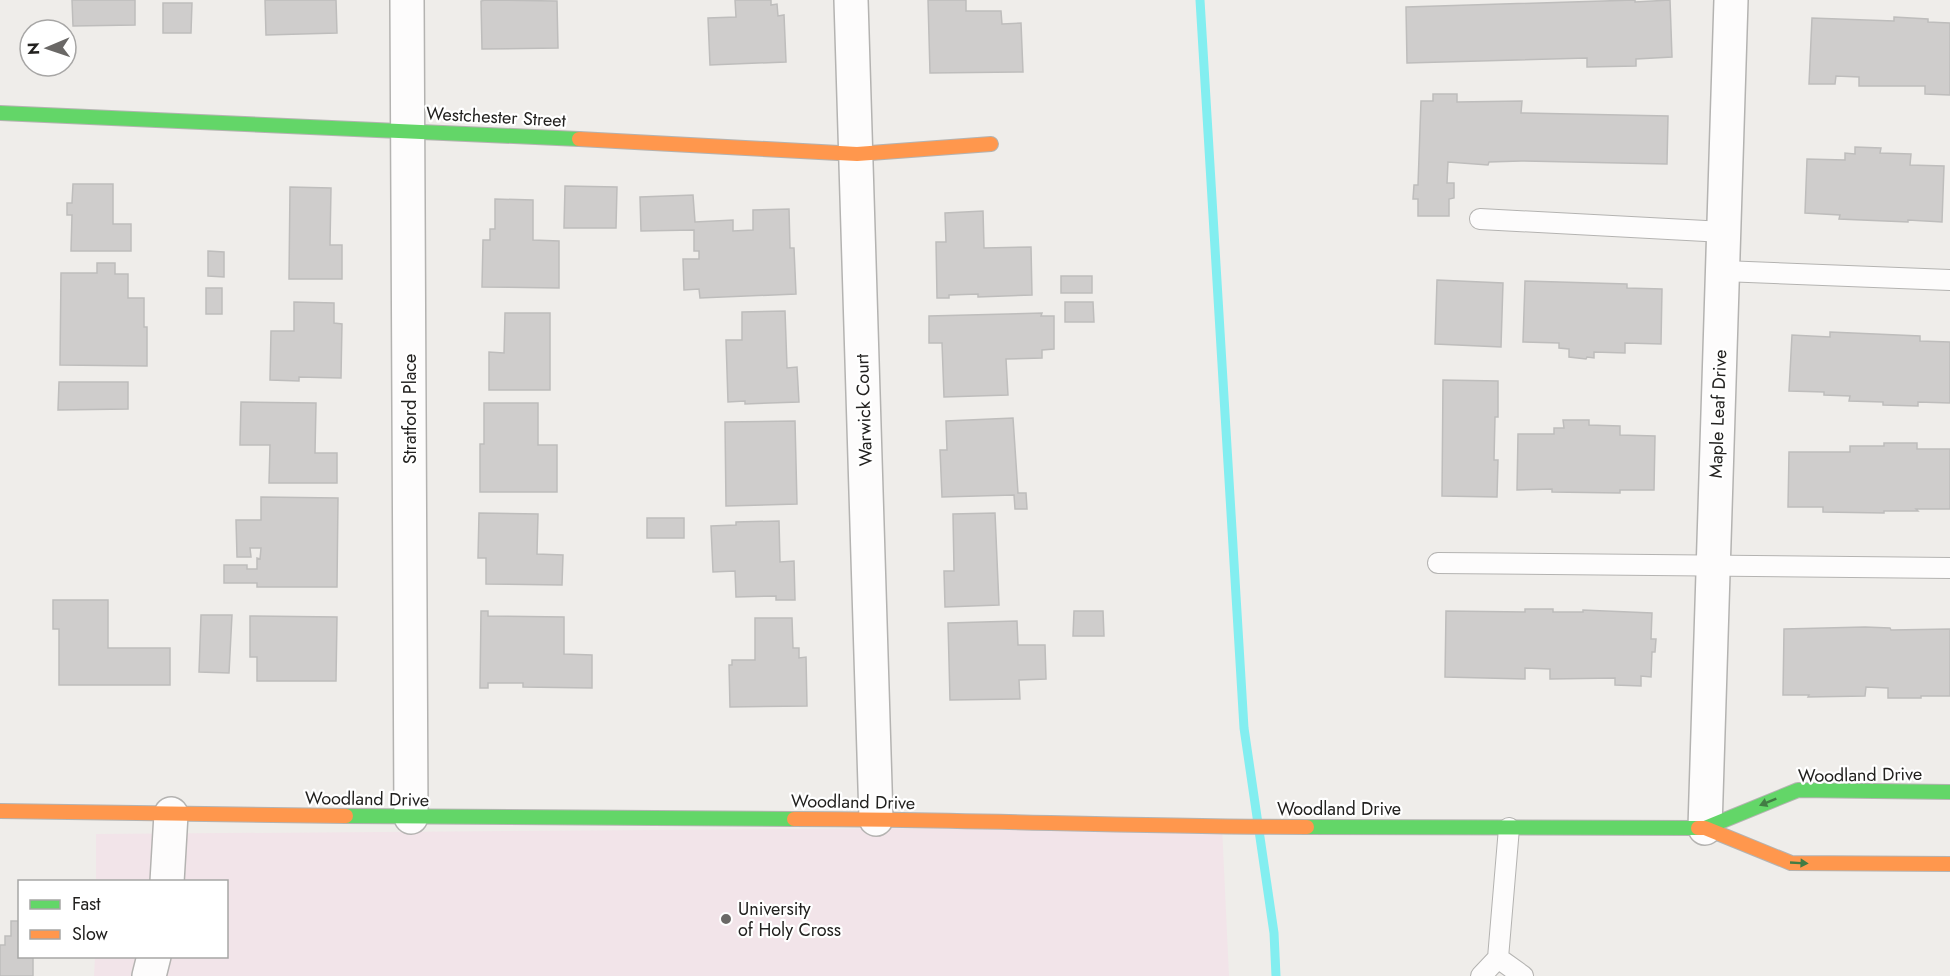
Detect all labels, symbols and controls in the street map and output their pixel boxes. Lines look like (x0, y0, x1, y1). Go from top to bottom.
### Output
north arrow (18, 18, 78, 78)
text: N (22, 42, 45, 55)
street label: Westchester Street (425, 100, 567, 134)
street label: Maple Leaf Drive (1703, 349, 1733, 479)
street label: Warwick Court (849, 353, 879, 467)
street label: Stratford Place (397, 354, 423, 464)
street label: Woodland Drive (1798, 761, 1922, 789)
street label: Woodland Drive (305, 785, 429, 813)
street label: Woodland Drive (791, 788, 915, 816)
street label: Woodland Drive (1277, 796, 1401, 822)
one-way arrow (1759, 798, 1777, 807)
one-way arrow (1789, 858, 1808, 867)
legend (18, 880, 228, 958)
text: Fast (72, 891, 101, 917)
place label: University of Holy Cross (738, 896, 841, 943)
marker: University of Holy Cross (719, 912, 733, 926)
text: Slow (72, 921, 109, 947)

